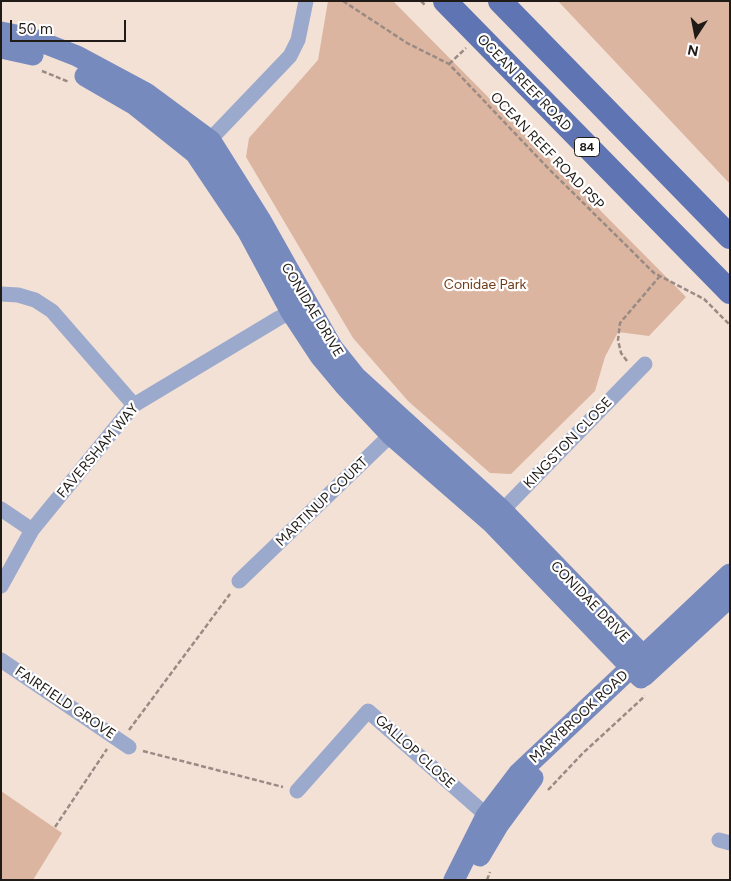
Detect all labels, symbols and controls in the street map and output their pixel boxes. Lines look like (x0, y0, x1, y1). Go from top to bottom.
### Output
scale bar (12, 10, 129, 42)
north arrow (671, 10, 721, 60)
text: 50 m (18, 20, 53, 38)
street label: OCEAN REEF ROAD (473, 31, 575, 135)
text: N (686, 41, 700, 60)
street label: OCEAN REEF ROAD PSP (487, 89, 607, 213)
road number: 84 (574, 138, 600, 156)
street label: CONIDAE DRIVE (277, 260, 347, 360)
park label: Conidae Park (444, 277, 526, 293)
street label: KINGSTON CLOSE (520, 394, 616, 492)
street label: FAVERSHAM WAY (54, 400, 142, 502)
street label: MARTINUP COURT (273, 454, 371, 550)
street label: CONIDAE DRIVE (547, 558, 633, 646)
street label: FAIRFIELD GROVE (11, 663, 119, 743)
street label: MARYBROOK ROAD (526, 667, 632, 767)
street label: GALLOP CLOSE (372, 712, 458, 792)

